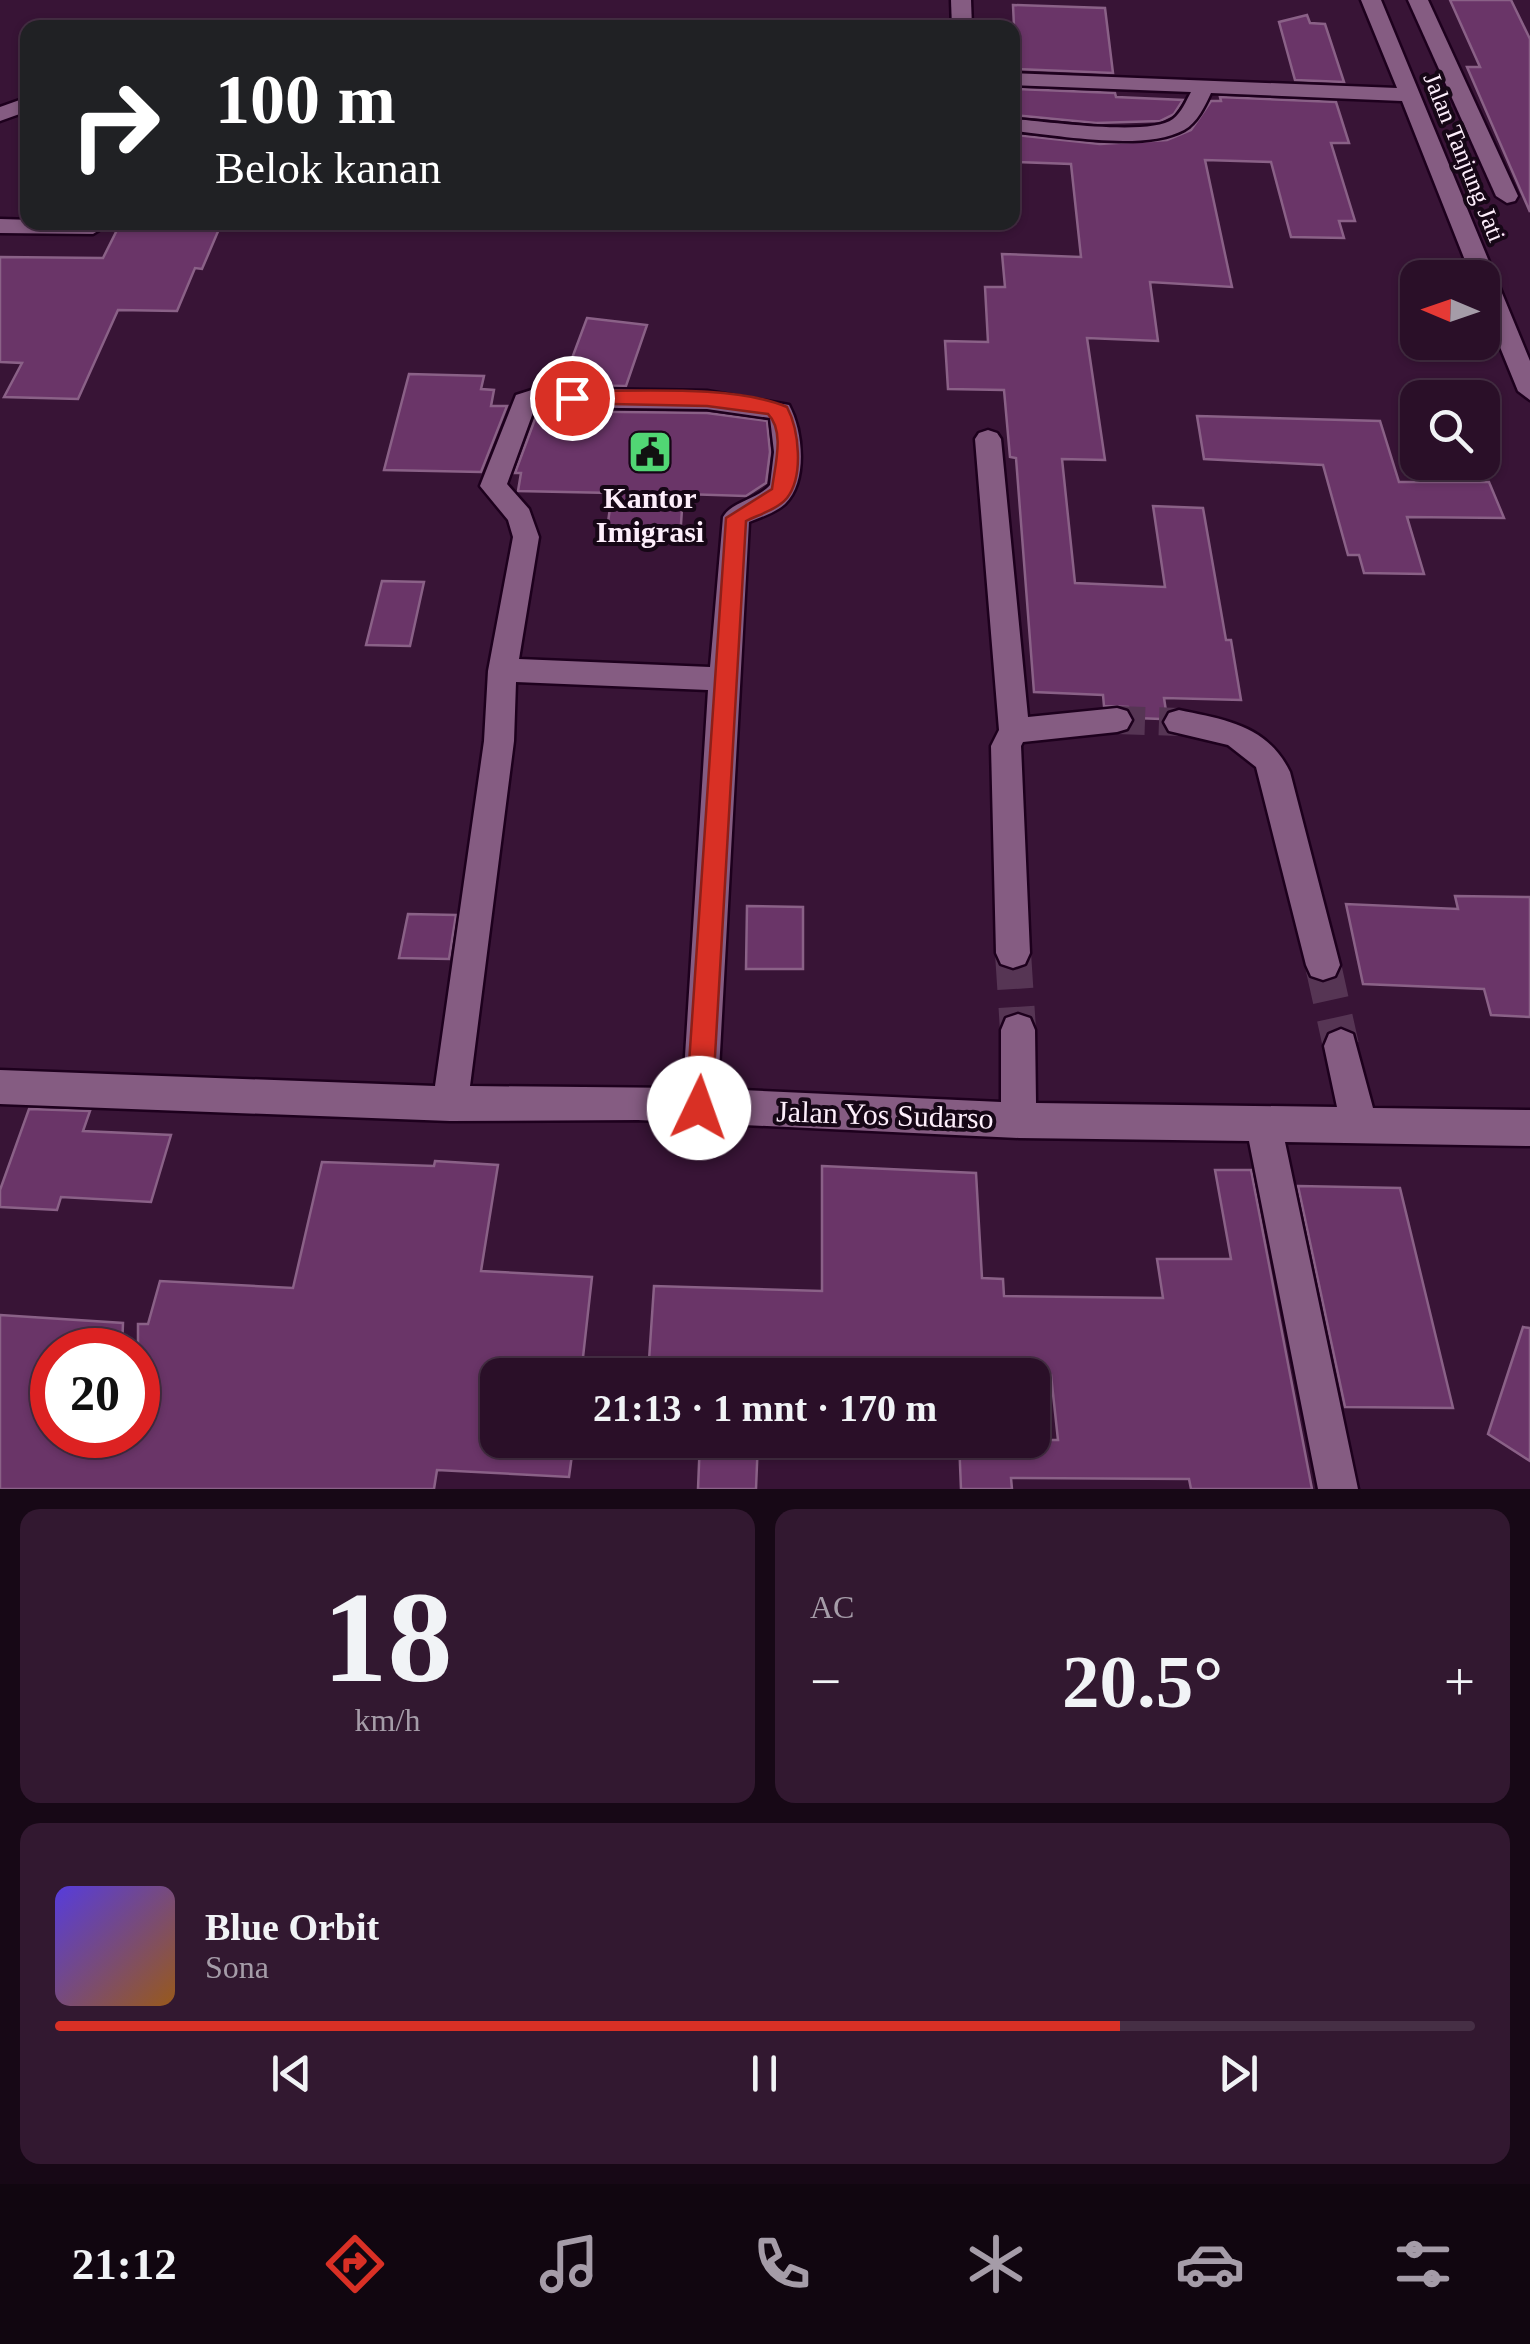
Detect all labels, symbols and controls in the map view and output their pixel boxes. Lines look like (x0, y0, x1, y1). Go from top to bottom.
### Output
icon: right (50, 60, 180, 190)
text: 100 m (215, 61, 396, 138)
street label: Jalan Tanjung Jati (1418, 69, 1511, 246)
text: Belok kanan (215, 143, 441, 193)
north arrow (1400, 260, 1500, 360)
map controls (1400, 260, 1500, 480)
pin (530, 356, 615, 441)
icon: arrive (545, 371, 600, 426)
button: search (1400, 380, 1500, 480)
public building icon: Kantor Imigrasi (627, 429, 673, 475)
place label: Kantor Imigrasi (596, 481, 704, 548)
position arrow (647, 1056, 751, 1160)
street label: Jalan Yos Sudarso (776, 1094, 994, 1135)
speed limit sign: 20 (30, 1328, 160, 1458)
text: 21:13 · 1 mnt · 170 m (593, 1387, 937, 1429)
text: 18 (323, 1565, 453, 1709)
text: AC (810, 1589, 854, 1625)
text: 20.5° (1062, 1640, 1223, 1723)
text: − (810, 1651, 841, 1712)
text: + (1444, 1651, 1475, 1712)
text: km/h (355, 1702, 420, 1738)
text: Blue Orbit (205, 1906, 379, 1948)
text: Sona (205, 1949, 269, 1985)
icon: previous (264, 2046, 319, 2101)
icon: pause (737, 2046, 792, 2101)
icon: next (1211, 2046, 1266, 2101)
icon: directions (320, 2229, 390, 2299)
icon: music (534, 2229, 604, 2299)
icon: phone (747, 2229, 817, 2299)
icon: climate (961, 2229, 1031, 2299)
icon: car (1175, 2229, 1245, 2299)
icon: filters (1388, 2229, 1458, 2299)
text: 21:12 (72, 2239, 177, 2289)

